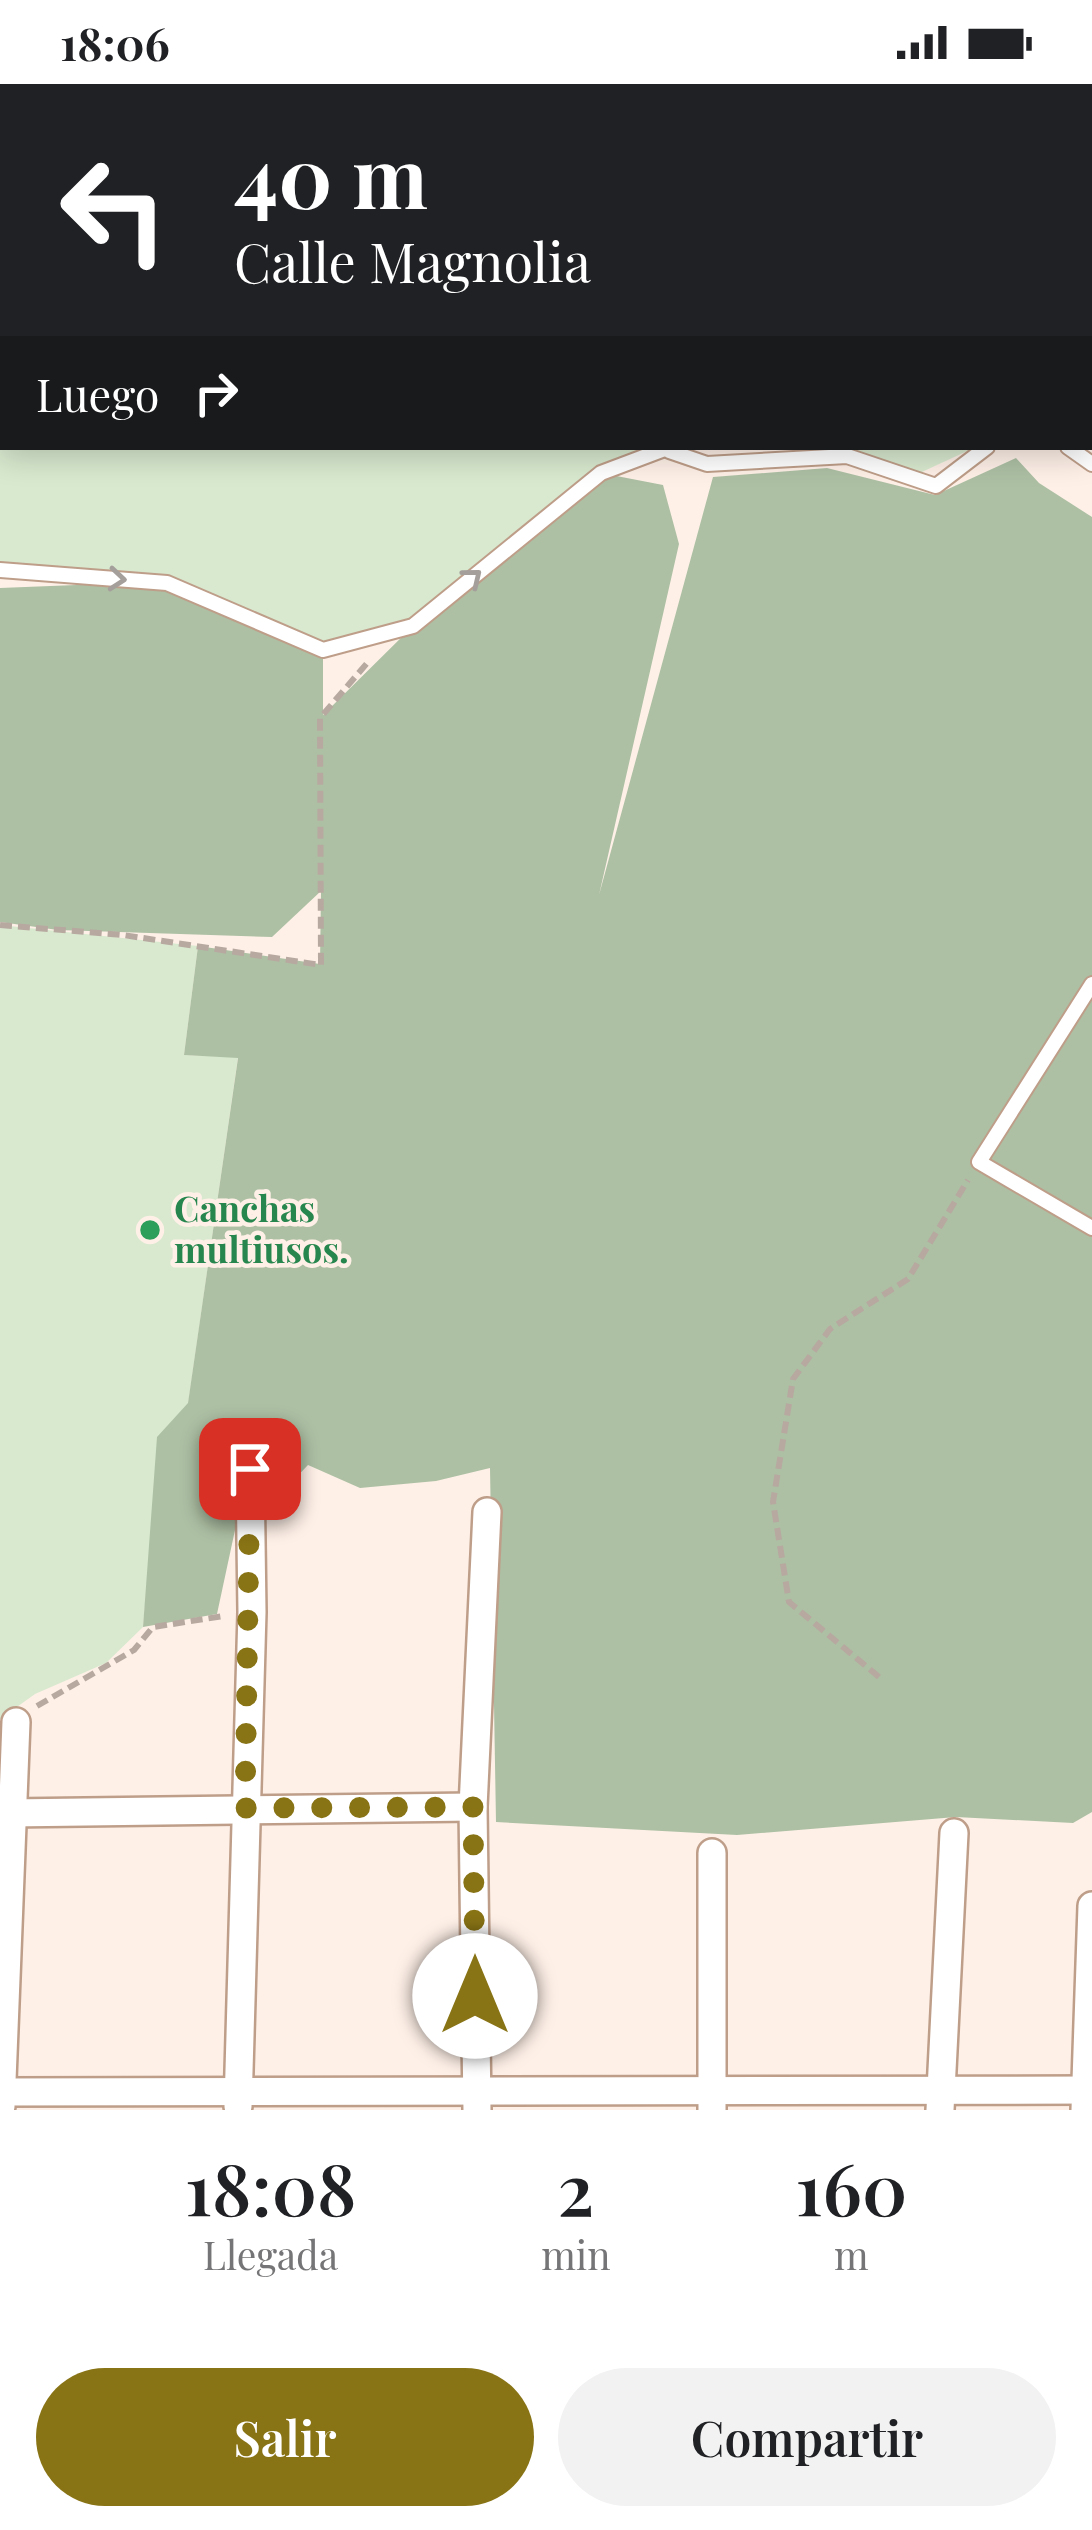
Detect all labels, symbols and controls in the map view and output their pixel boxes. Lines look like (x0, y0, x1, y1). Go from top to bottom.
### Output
text: 18:06 (60, 12, 170, 72)
text: 40 m (234, 118, 428, 230)
icon: left (36, 132, 192, 288)
text: Calle Magnolia (234, 225, 591, 297)
icon: right (183, 360, 249, 426)
text: Luego (36, 363, 159, 423)
one-way arrow (108, 566, 127, 592)
one-way arrow (459, 570, 481, 592)
place label: Canchas multiusos. (174, 1183, 349, 1272)
marker: Canchas multiusos. (137, 1217, 163, 1243)
pin (199, 1418, 301, 1520)
icon: arrive (217, 1436, 283, 1502)
position arrow (412, 1933, 538, 2059)
text: 18:08 (185, 2138, 356, 2234)
text: 2 (558, 2138, 594, 2234)
text: 160 (795, 2138, 907, 2234)
text: Llegada (203, 2228, 338, 2280)
text: min (541, 2228, 611, 2280)
text: m (834, 2228, 869, 2280)
button: Salir (36, 2368, 534, 2506)
button: Compartir (558, 2368, 1056, 2506)

